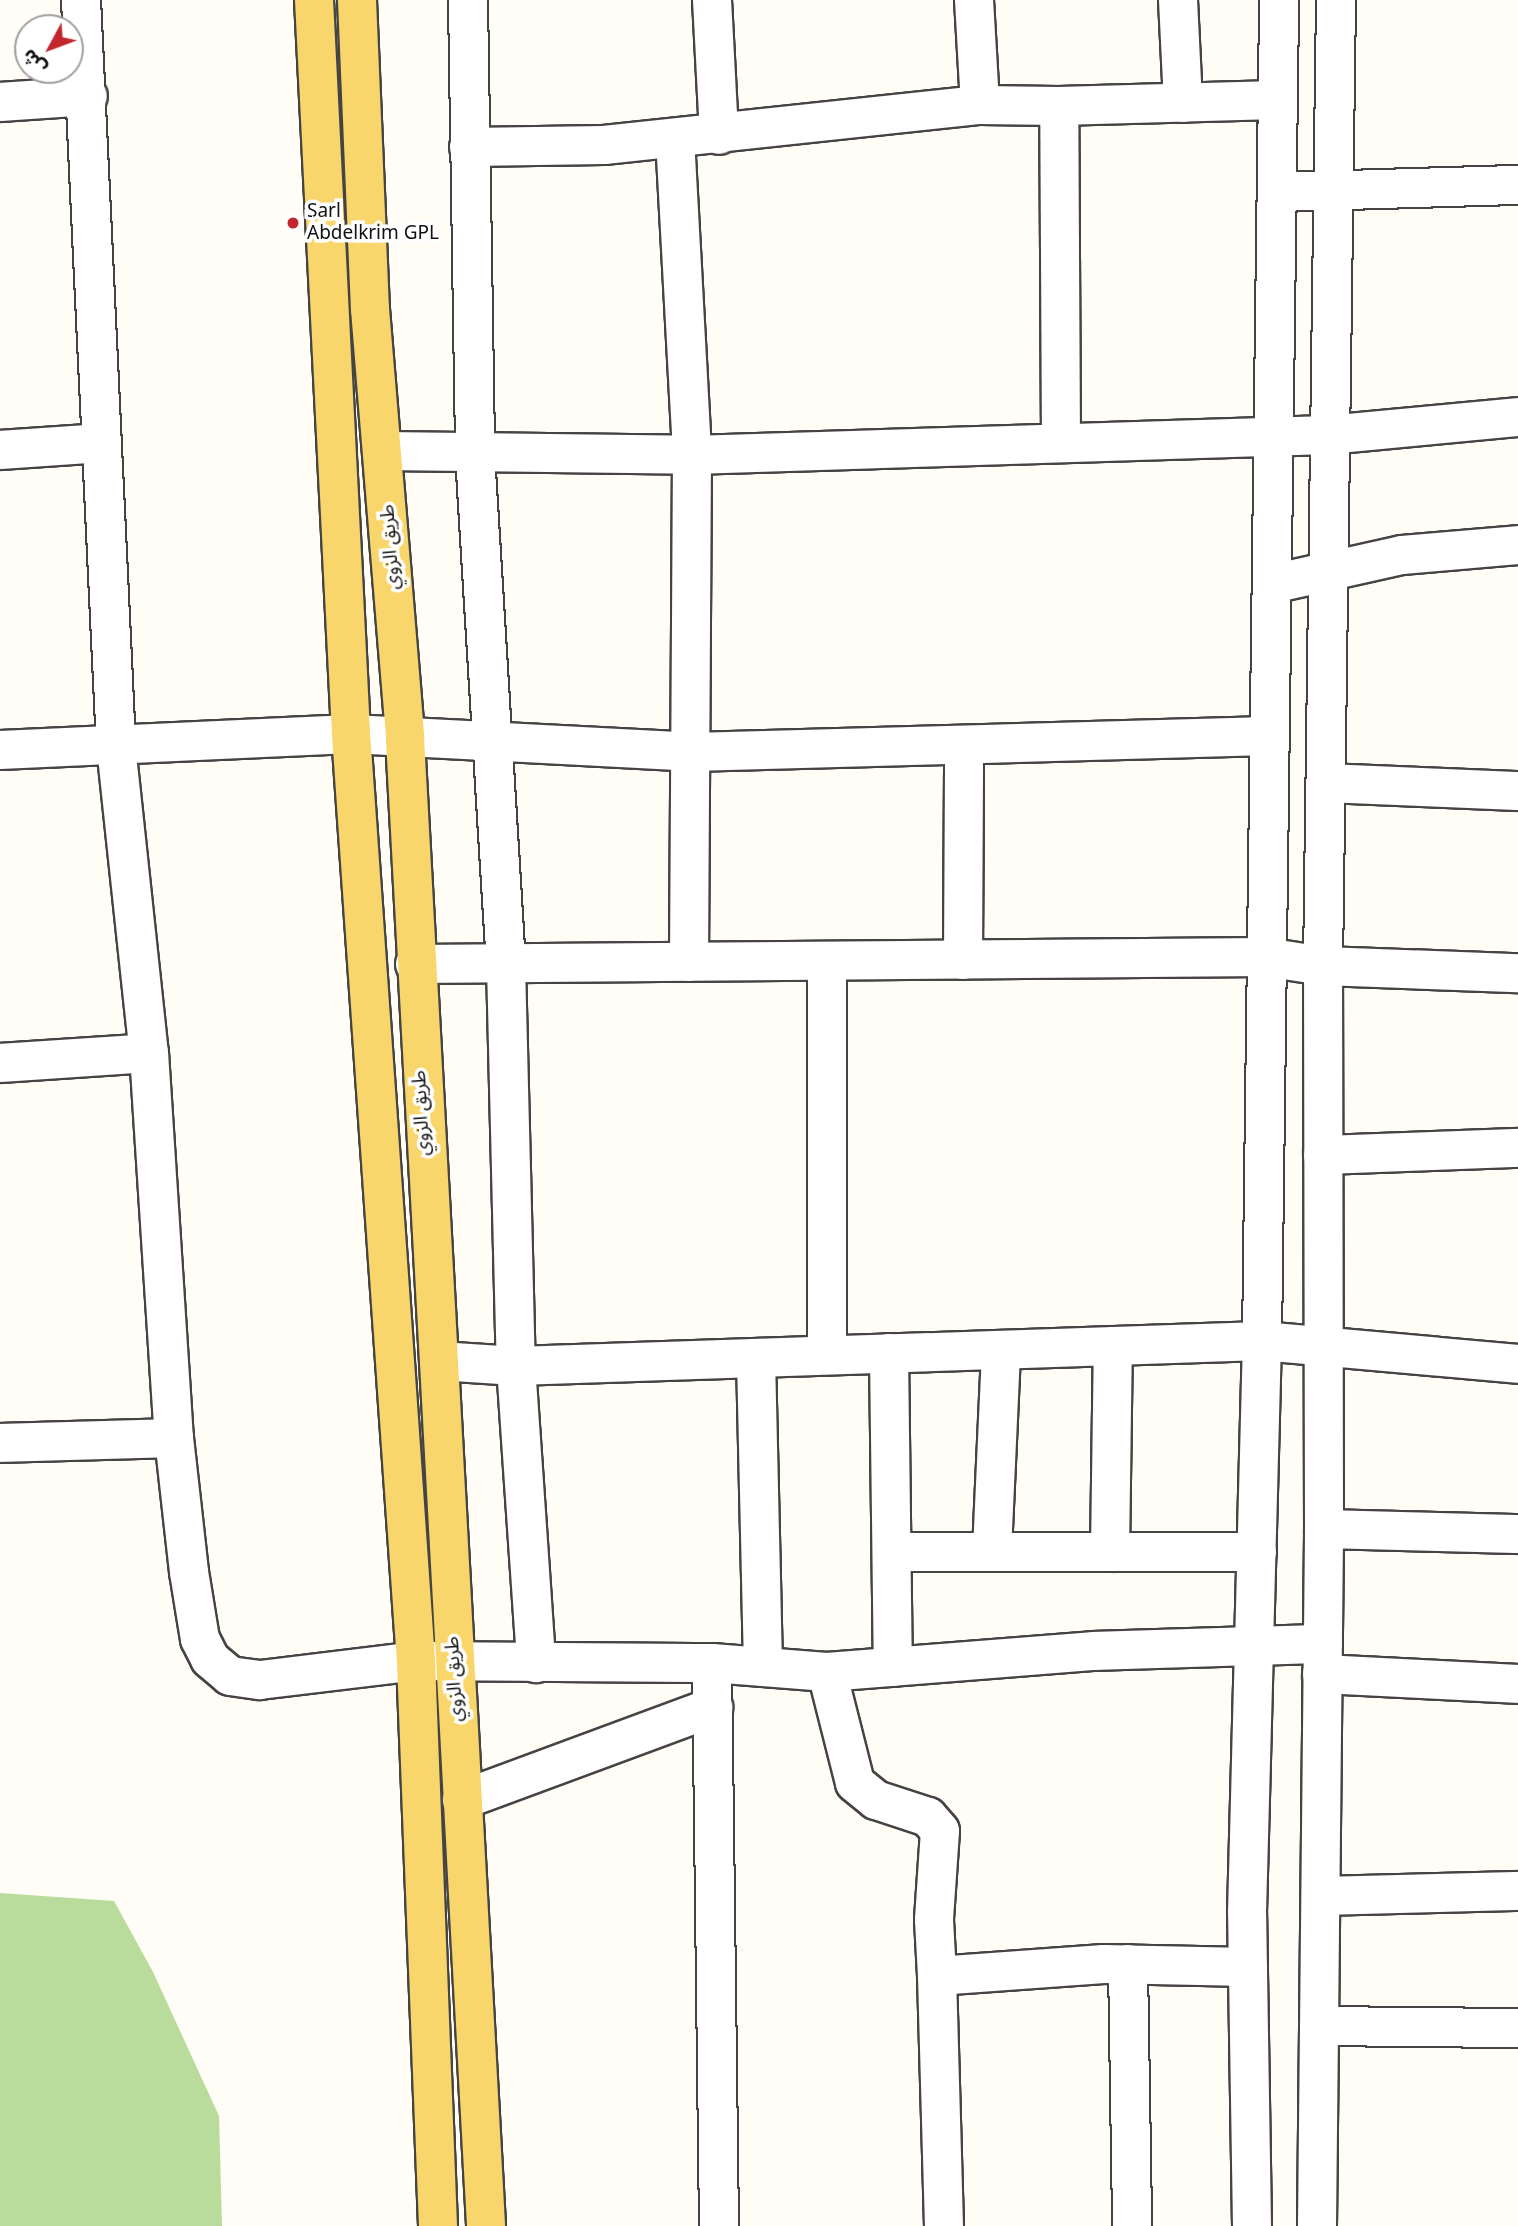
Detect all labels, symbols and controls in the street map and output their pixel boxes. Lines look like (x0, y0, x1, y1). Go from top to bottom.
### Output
north arrow (14, 14, 84, 84)
text: ش (11, 39, 58, 84)
place label: Sarl Abdelkrim GPL (307, 201, 439, 245)
marker: Sarl Abdelkrim GPL (285, 215, 301, 231)
street label: طريق الزوي (377, 503, 405, 591)
street label: طريق الزوي (408, 1070, 436, 1156)
street label: طريق الزوي (441, 1636, 469, 1722)

